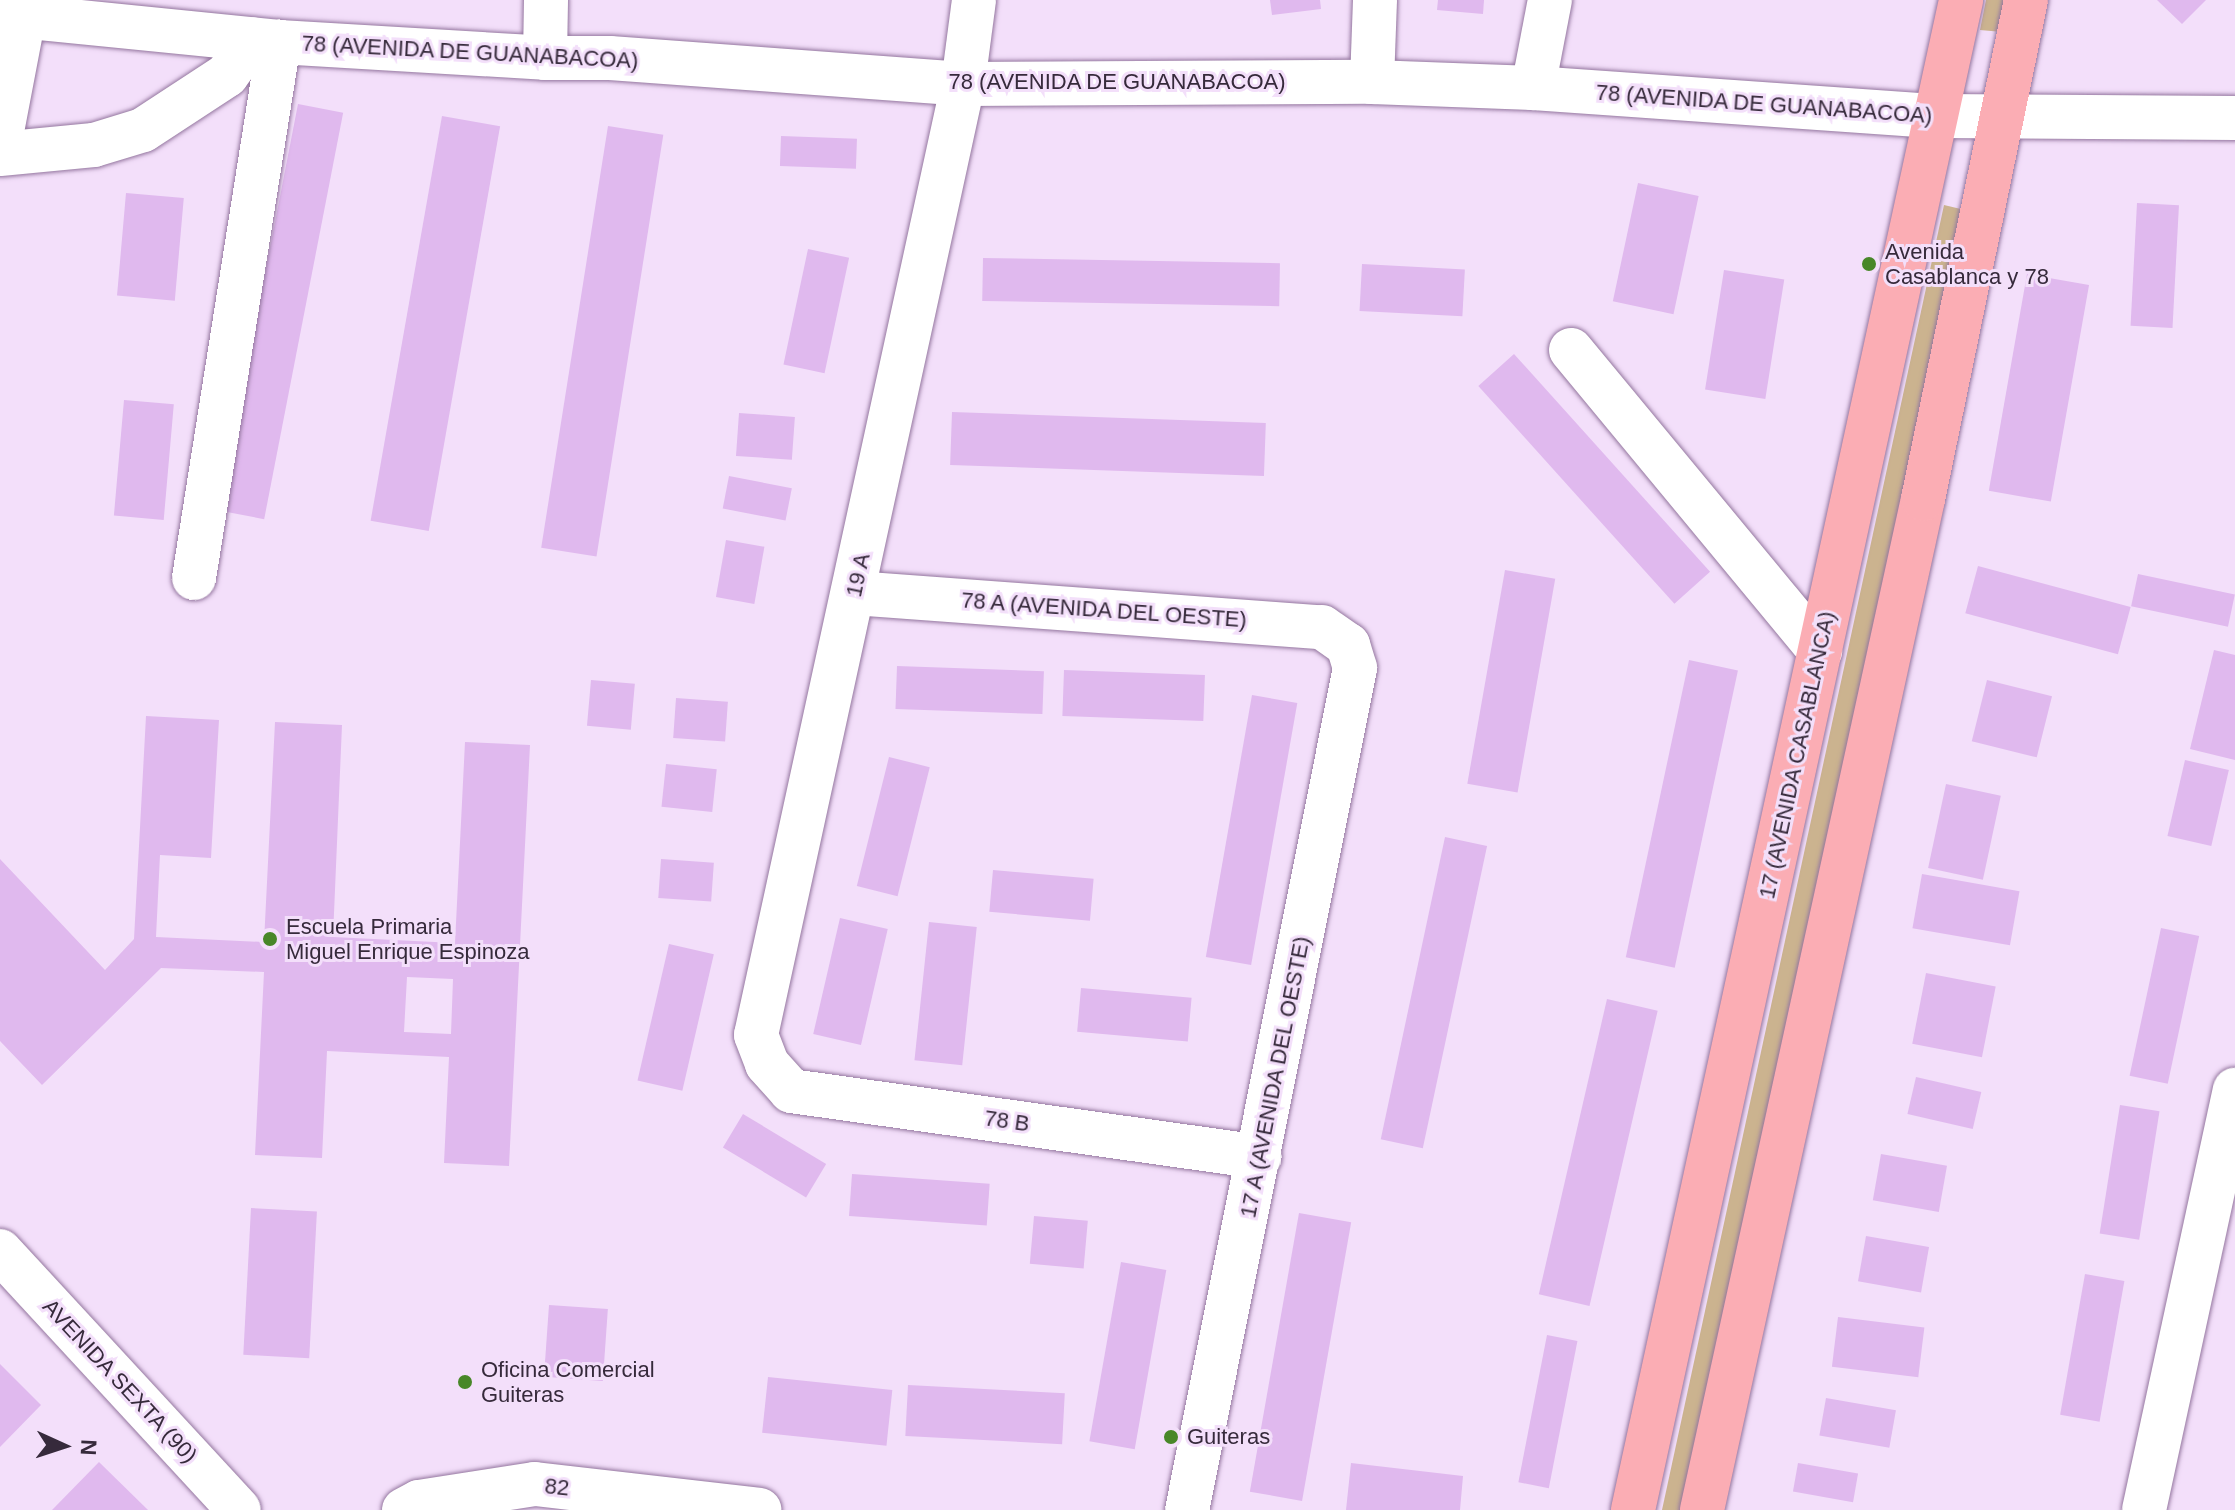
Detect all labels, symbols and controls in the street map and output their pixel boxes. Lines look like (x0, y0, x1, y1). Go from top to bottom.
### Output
street label: 78 (AVENIDA DE GUANABACOA) (300, 30, 640, 74)
street label: 78 (AVENIDA DE GUANABACOA) (948, 69, 1286, 95)
street label: 78 (AVENIDA DE GUANABACOA) (1594, 79, 1934, 129)
place label: Avenida Casablanca y 78 (1885, 238, 2049, 290)
marker: Avenida Casablanca y 78 (1860, 255, 1878, 273)
street label: 19 A (840, 550, 876, 600)
street label: 78 A (AVENIDA DEL OESTE) (958, 587, 1250, 633)
street label: 17 (AVENIDA CASABLANCA) (1754, 608, 1840, 902)
place label: Escuela Primaria Miguel Enrique Espinoza (286, 913, 529, 964)
marker: Escuela Primaria Miguel Enrique Espinoza (261, 930, 279, 948)
street label: 17 A (AVENIDA DEL OESTE) (1234, 932, 1316, 1222)
street label: 78 B (983, 1105, 1031, 1137)
street label: AVENIDA SEXTA (90) (36, 1293, 204, 1469)
place label: Oficina Comercial Guiteras (481, 1356, 655, 1408)
marker: Oficina Comercial Guiteras (456, 1373, 474, 1391)
north arrow (24, 1406, 104, 1486)
place label: Guiteras (1187, 1424, 1270, 1450)
marker: Guiteras (1162, 1428, 1180, 1446)
street label: 82 (543, 1473, 571, 1501)

